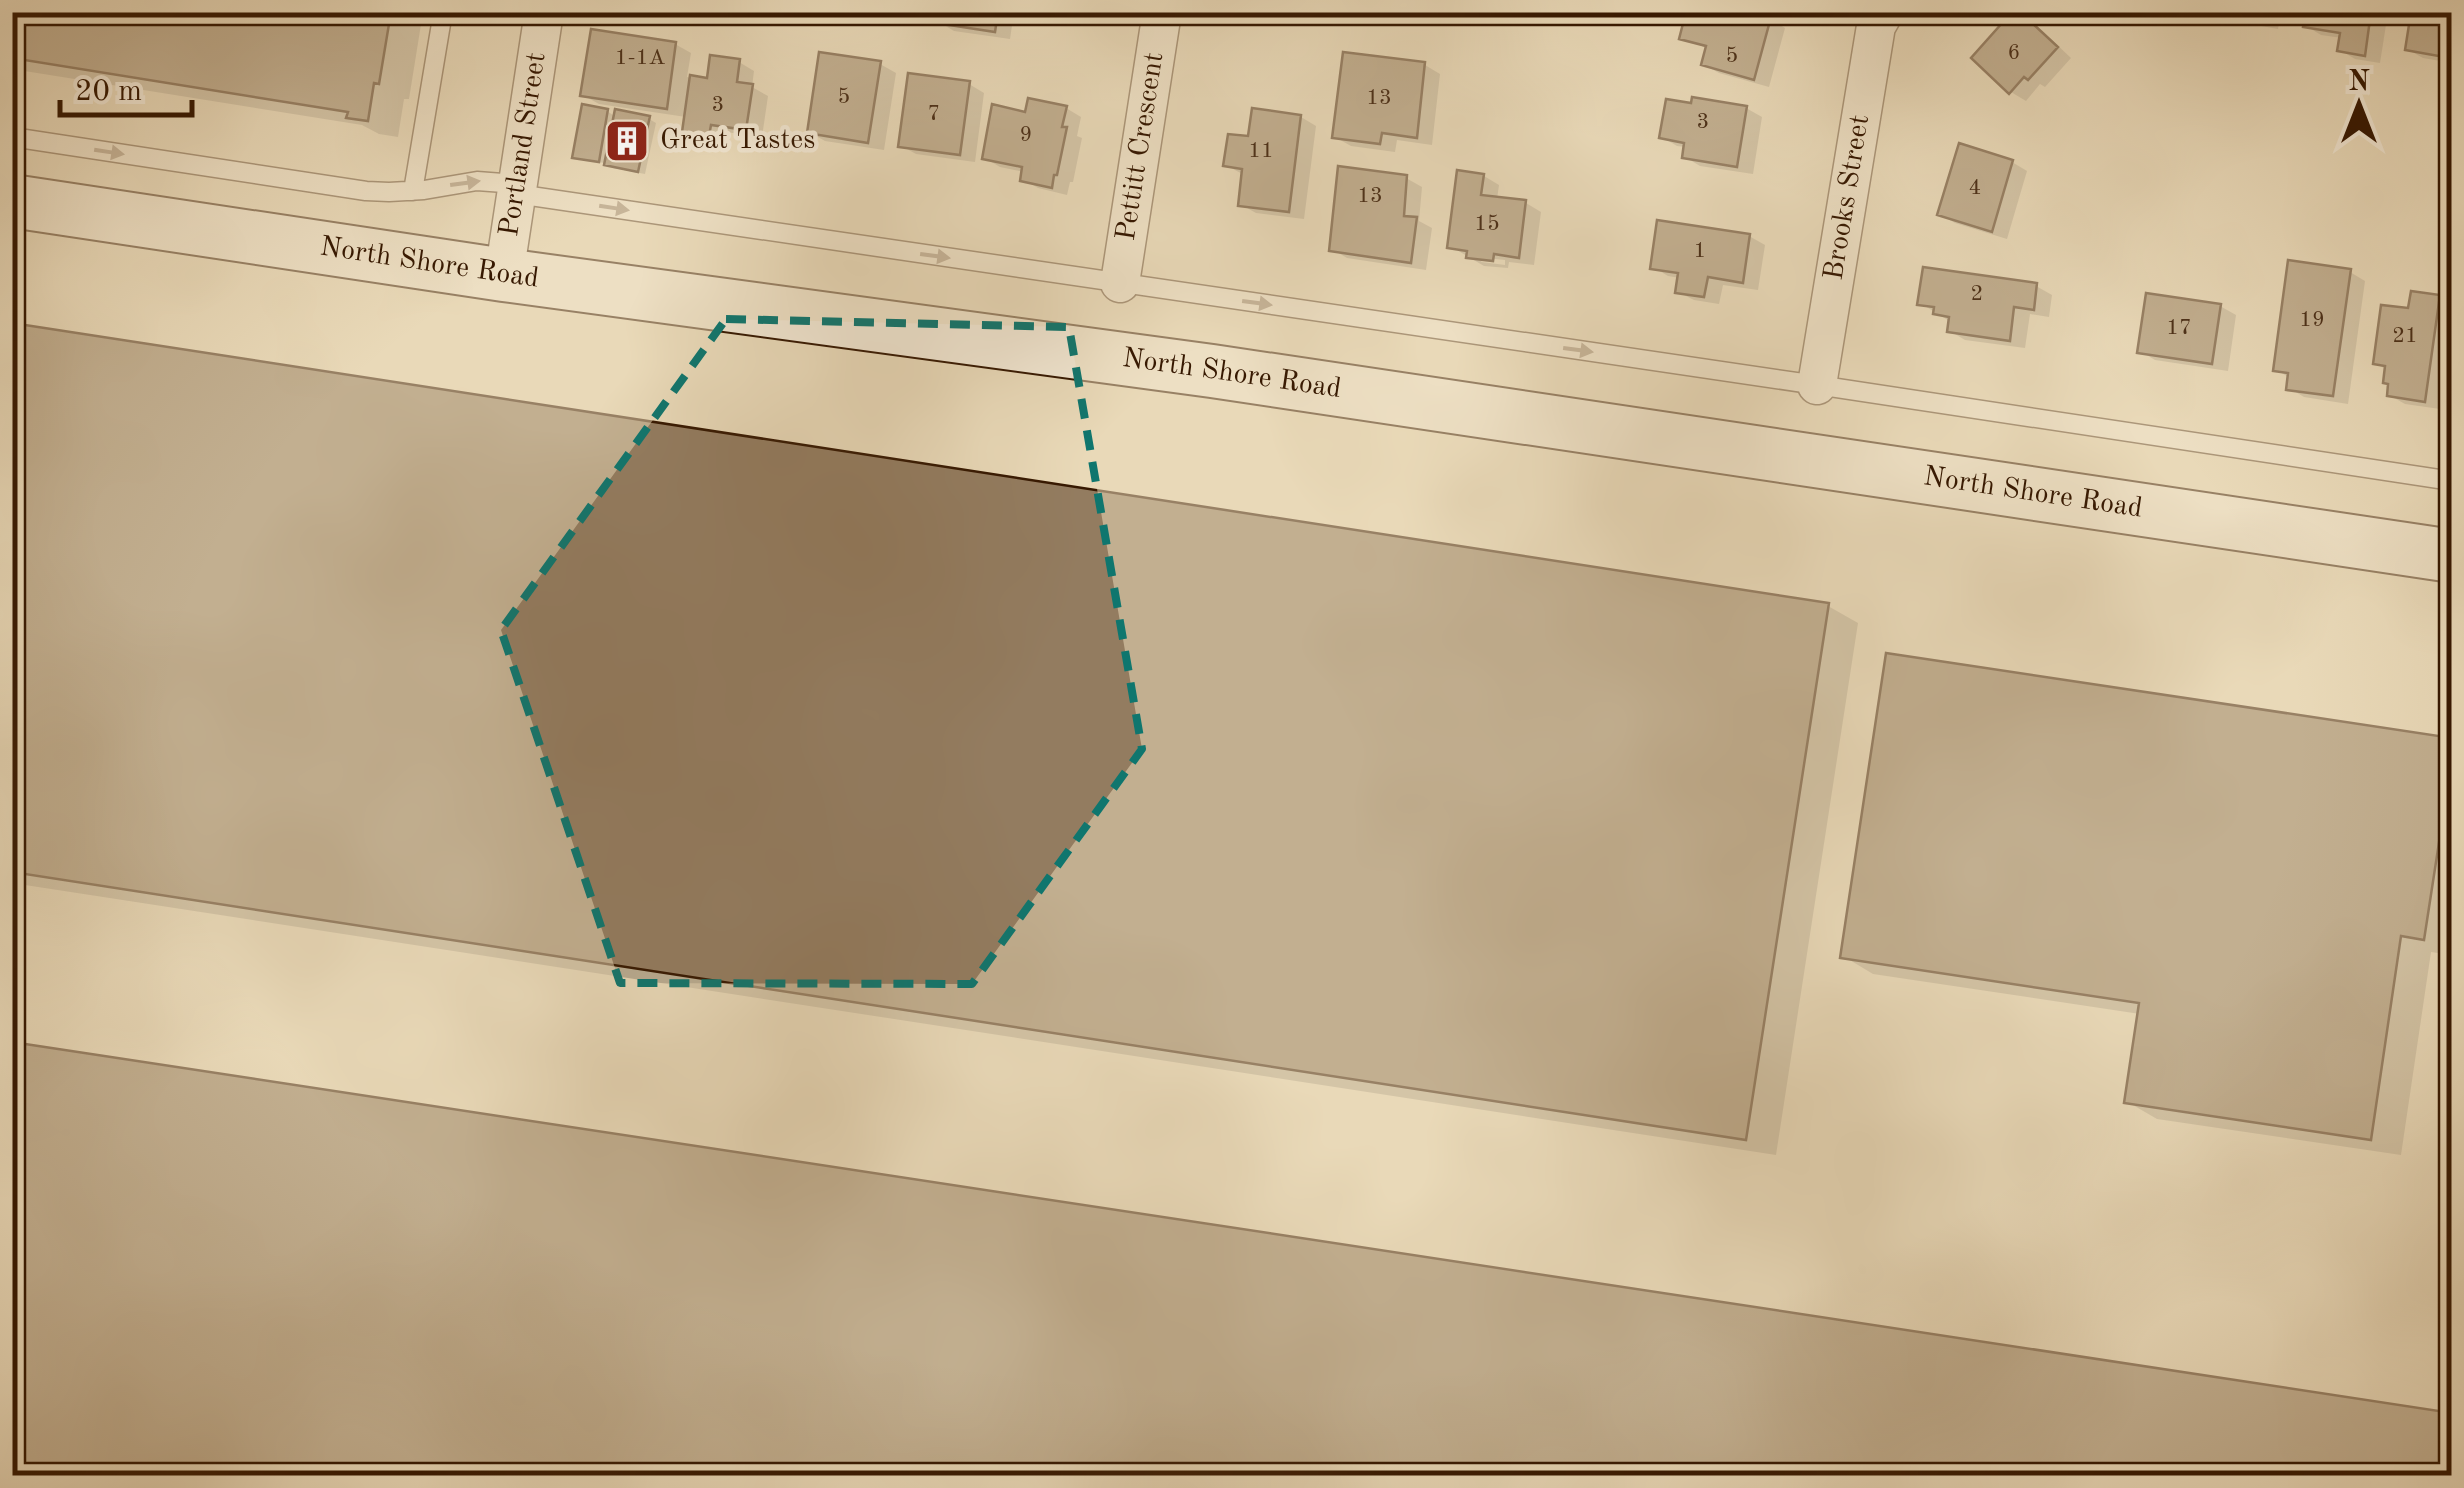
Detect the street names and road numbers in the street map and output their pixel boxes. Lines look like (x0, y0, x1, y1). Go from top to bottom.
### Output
street label: Portland Street (496, 50, 552, 239)
street label: Pettitt Crescent (1113, 50, 1170, 243)
street label: Brooks Street (1820, 113, 1875, 282)
street label: North Shore Road (318, 233, 541, 294)
street label: North Shore Road (1120, 345, 1343, 404)
street label: North Shore Road (1922, 463, 2144, 524)

